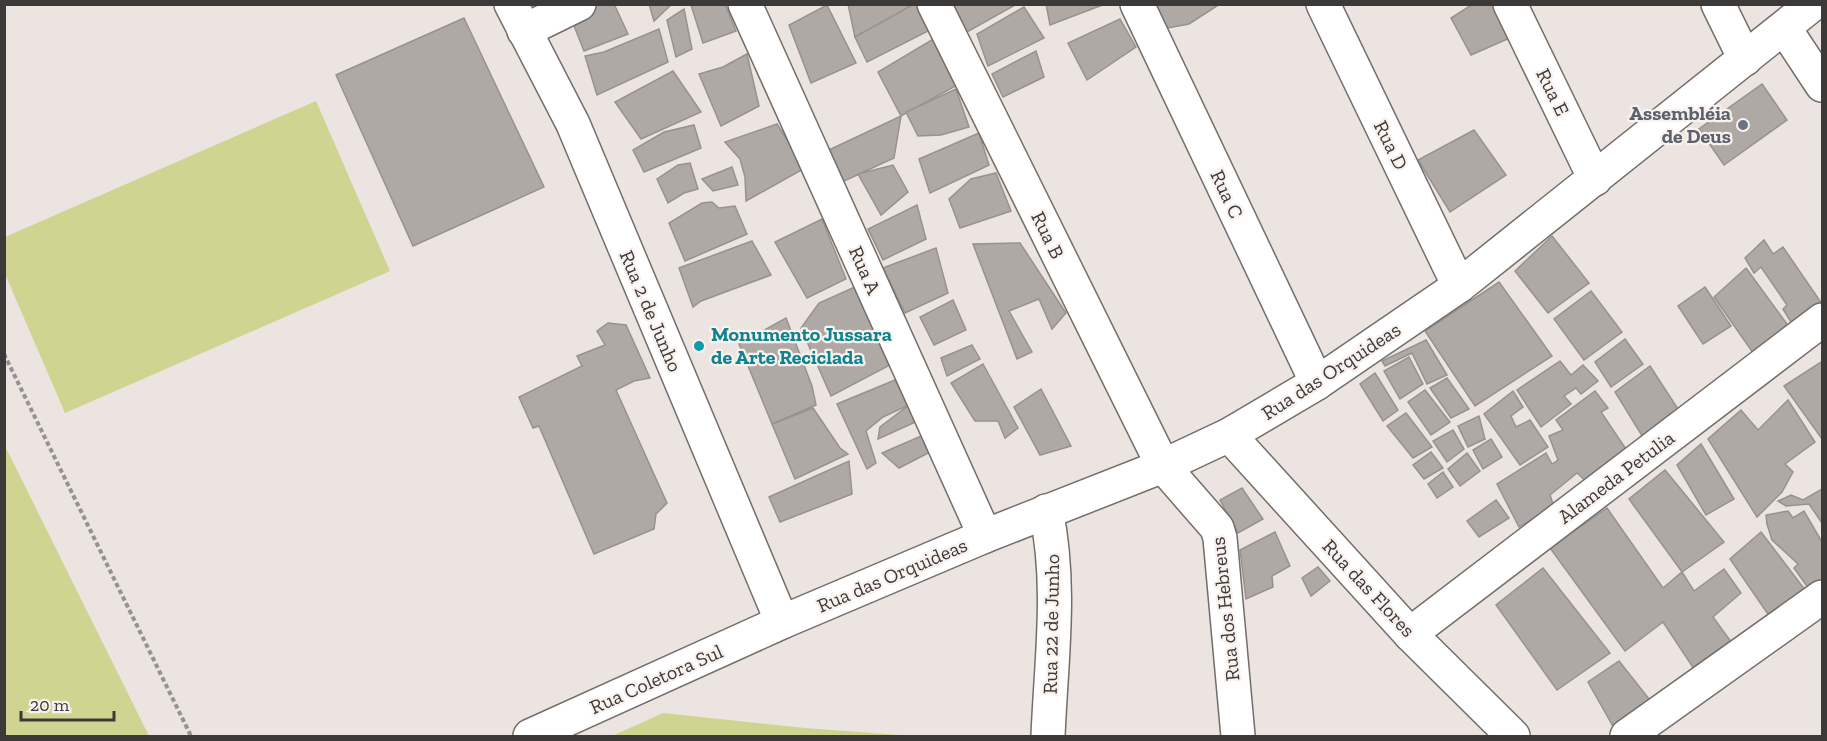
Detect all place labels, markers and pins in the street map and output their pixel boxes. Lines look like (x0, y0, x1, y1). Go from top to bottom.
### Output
place label: Assembléia de Deus (1629, 101, 1731, 148)
marker: Assembléia de Deus (1736, 118, 1750, 132)
place label: Monumento Jussara de Arte Reciclada (711, 322, 892, 369)
marker: Monumento Jussara de Arte Reciclada (692, 339, 706, 353)

